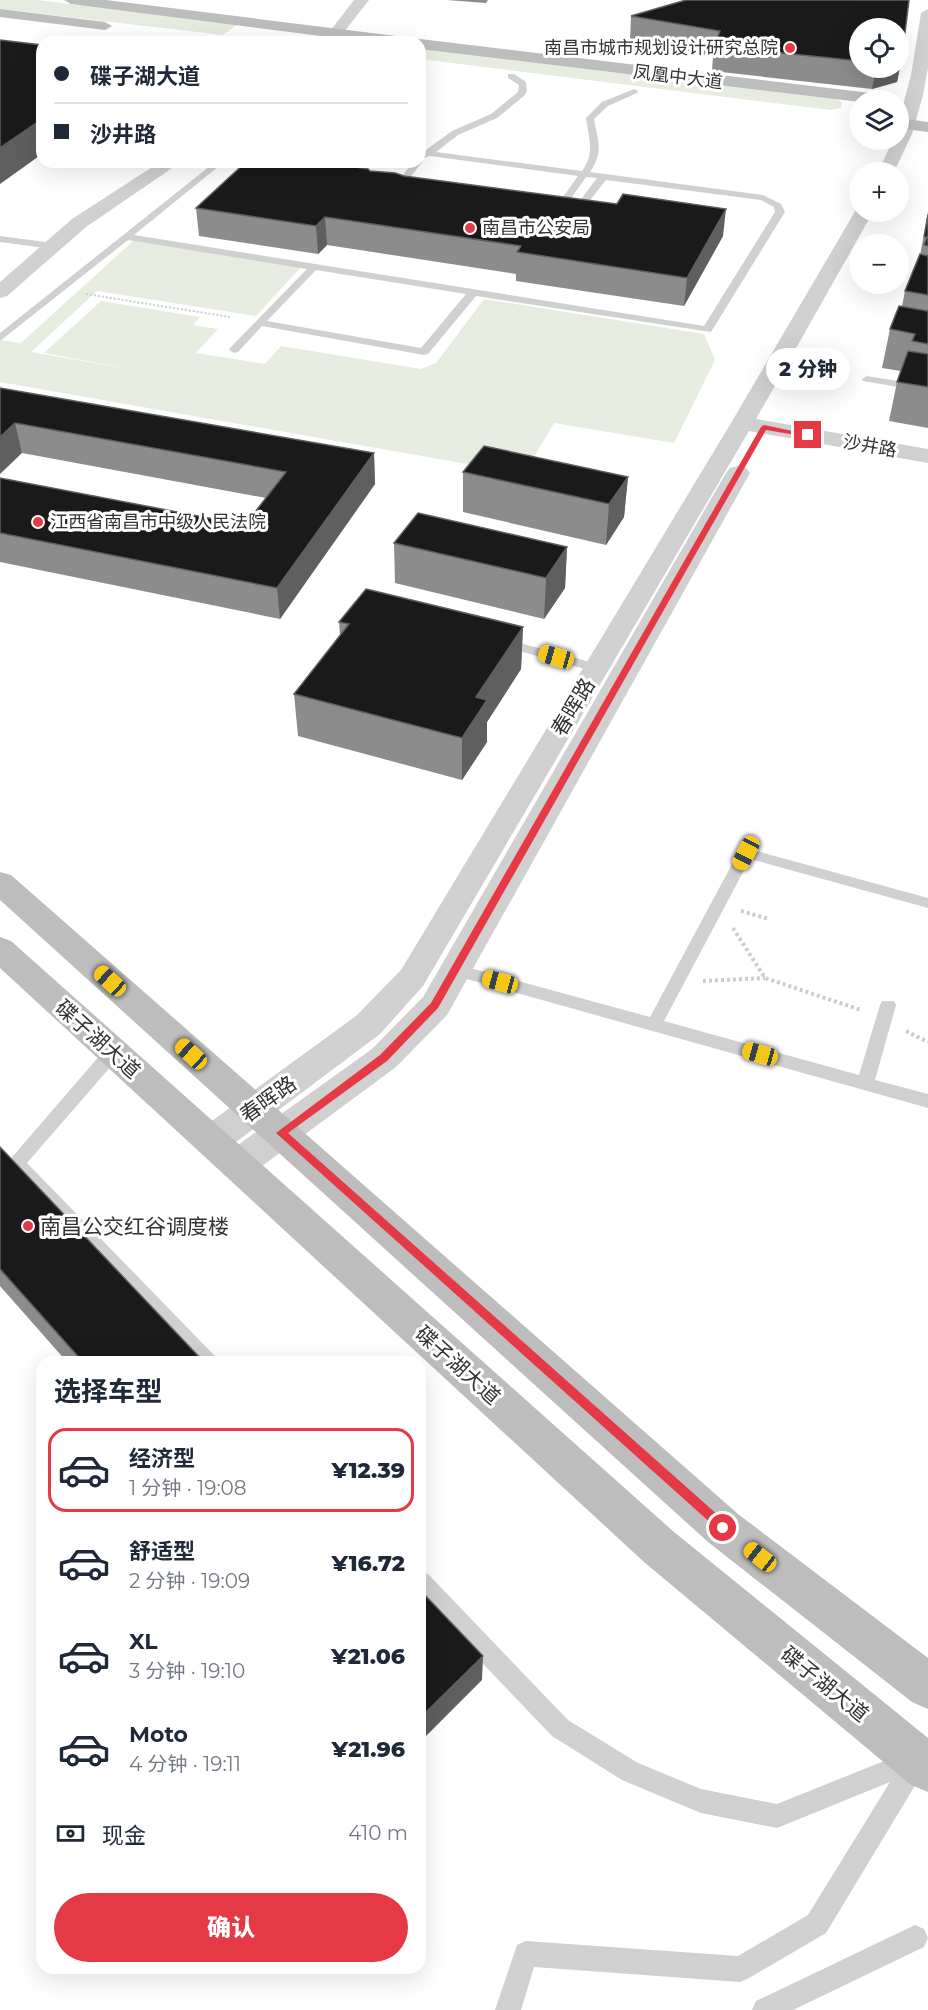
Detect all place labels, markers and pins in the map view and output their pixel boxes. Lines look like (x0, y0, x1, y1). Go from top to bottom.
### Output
place label: 南昌市城市规划设计研究总院 (544, 37, 778, 59)
marker: 南昌市城市规划设计研究总院 (783, 41, 797, 55)
place label: 南昌市公安局 (482, 217, 590, 239)
marker: 南昌市公安局 (463, 221, 477, 235)
place label: 江西省南昌市中级人民法院 (50, 511, 266, 533)
marker: 江西省南昌市中级人民法院 (31, 515, 45, 529)
place label: 南昌公交红谷调度楼 (40, 1214, 229, 1239)
marker: 南昌公交红谷调度楼 (21, 1219, 35, 1233)

